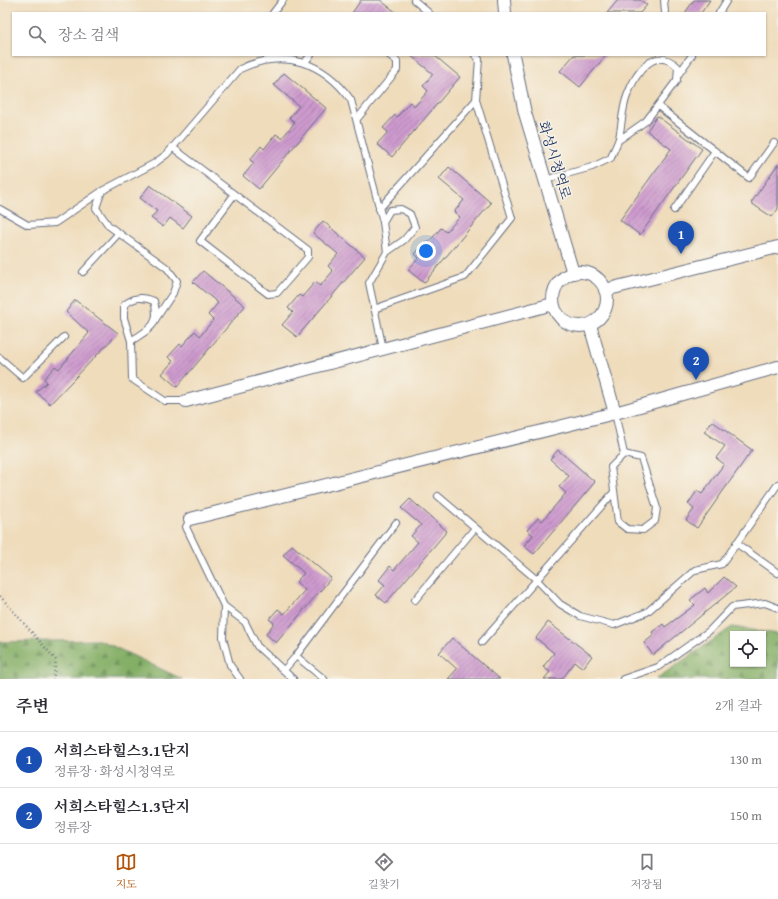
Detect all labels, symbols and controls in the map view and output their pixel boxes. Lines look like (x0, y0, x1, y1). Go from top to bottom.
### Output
search box (12, 12, 766, 56)
icon: search (26, 23, 48, 45)
text: 장소 검색 (58, 24, 119, 45)
street label: 화성시청역로 (534, 118, 577, 202)
pin: 1 (668, 221, 694, 254)
your location (416, 241, 436, 261)
pin: 2 (683, 347, 709, 380)
map controls (730, 631, 766, 667)
button: locate (730, 631, 766, 667)
text: 주변 (16, 693, 49, 718)
text: 2개 결과 (715, 696, 762, 715)
text: 서희스타힐스3.1단지 (54, 740, 190, 761)
text: 1 (26, 750, 32, 769)
text: 130 m (730, 750, 762, 769)
text: 정류장 · 화성시청역로 (54, 762, 175, 781)
text: 서희스타힐스1.3단지 (54, 796, 190, 817)
text: 2 (26, 806, 32, 825)
text: 150 m (730, 806, 762, 825)
text: 정류장 (54, 818, 92, 837)
tab: 지도 (115, 851, 137, 892)
tab: 길찾기 (368, 851, 400, 892)
tab: 저장됨 (631, 851, 663, 892)

